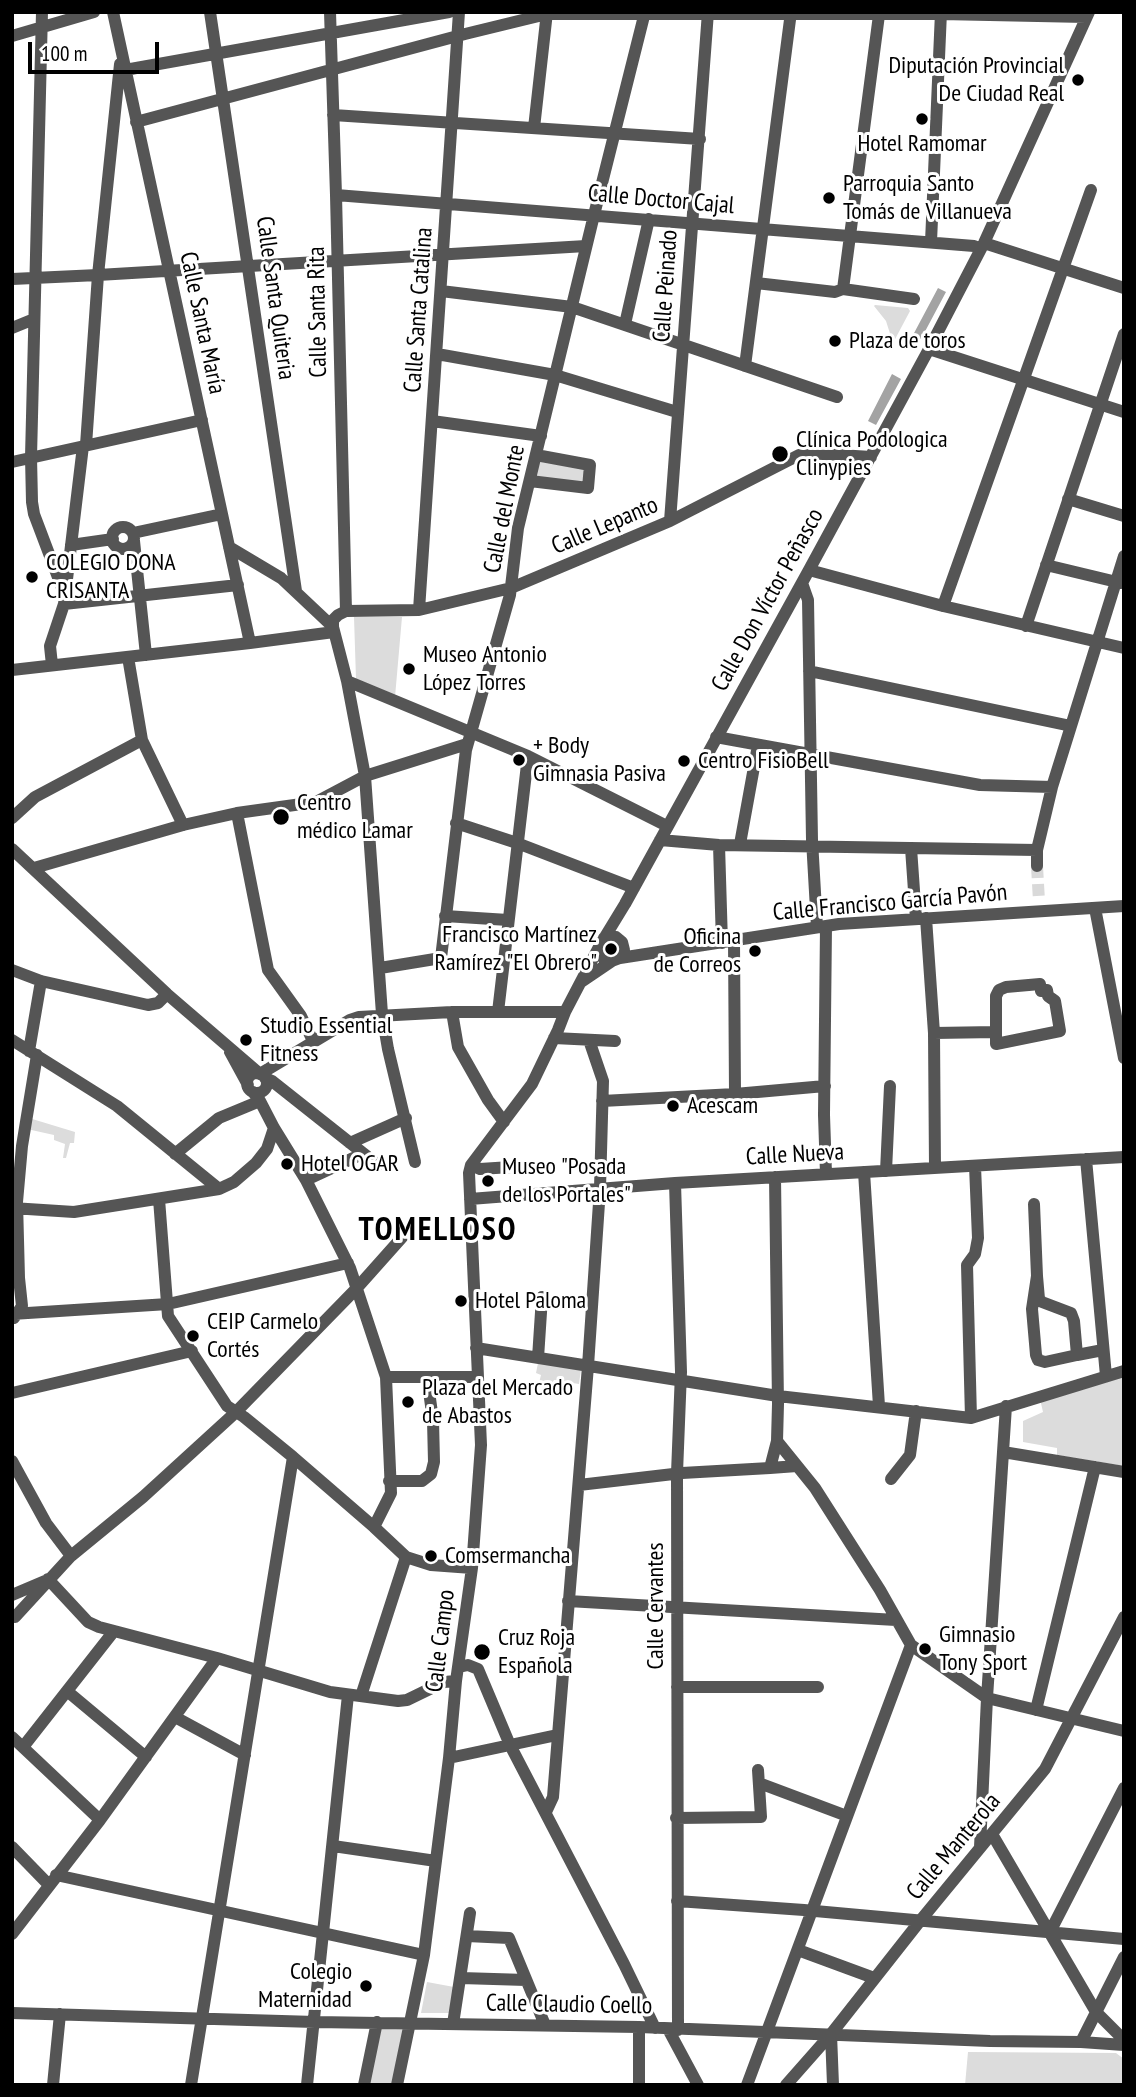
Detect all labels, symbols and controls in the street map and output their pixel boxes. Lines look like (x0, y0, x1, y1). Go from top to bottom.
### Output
scale bar (32, 28, 163, 72)
text: 100 m (41, 40, 87, 67)
place label: Diputación Provincial De Ciudad Real (889, 52, 1064, 108)
marker: Diputación Provincial De Ciudad Real (1070, 72, 1086, 88)
marker: Hotel Ramomar (914, 111, 930, 127)
place label: Hotel Ramomar (857, 130, 987, 158)
place label: Parroquia Santo Tomás de Villanueva (843, 170, 1012, 226)
street label: Calle Doctor Cajal (587, 179, 735, 221)
marker: Parroquia Santo Tomás de Villanueva (821, 190, 837, 206)
street label: Calle Santa Quiteria (249, 214, 301, 382)
street label: Calle Santa Catalina (399, 226, 439, 394)
street label: Calle Peinado (648, 229, 684, 343)
street label: Calle Santa Rita (302, 246, 334, 378)
street label: Calle Santa María (173, 249, 231, 397)
place label: Plaza de toros (849, 327, 966, 355)
marker: Plaza de toros (827, 333, 843, 349)
place label: Clínica Podologica Clinypies (796, 426, 948, 482)
street label: Calle del Monte (478, 442, 532, 576)
marker: Clínica Podologica Clinypies (770, 444, 790, 464)
street label: Calle Lepanto (548, 491, 662, 561)
street label: Calle Don Víctor Peñasco (706, 504, 830, 696)
place label: COLEGIO DONA CRISANTA (46, 549, 176, 605)
marker: COLEGIO DONA CRISANTA (24, 569, 40, 585)
place label: Museo Antonio López Torres (423, 641, 547, 697)
marker: Museo Antonio López Torres (401, 661, 417, 677)
place label: + Body Gimnasia Pasiva (533, 732, 666, 788)
place label: Centro FisioBell (698, 747, 829, 775)
marker: + Body Gimnasia Pasiva (511, 752, 527, 768)
marker: Centro FisioBell (676, 753, 692, 769)
place label: Centro médico Lamar (297, 789, 413, 845)
marker: Centro médico Lamar (271, 807, 291, 827)
street label: Calle Francisco García Pavón (772, 878, 1008, 928)
place label: Francisco Martínez Ramírez "El Obrero" (434, 921, 597, 977)
place label: Oficina de Correos (654, 923, 741, 979)
marker: Francisco Martínez Ramírez "El Obrero" (603, 941, 619, 957)
marker: Oficina de Correos (747, 943, 763, 959)
place label: Studio Essential Fitness (260, 1012, 392, 1068)
marker: Studio Essential Fitness (238, 1032, 254, 1048)
place label: Acescam (687, 1092, 758, 1120)
marker: Acescam (665, 1098, 681, 1114)
street label: Calle Nueva (745, 1138, 845, 1172)
place label: Hotel OGAR (301, 1150, 399, 1178)
place label: Museo "Posada de los Portales" (502, 1153, 631, 1209)
marker: Hotel OGAR (279, 1156, 295, 1172)
marker: Museo "Posada de los Portales" (480, 1173, 496, 1189)
district label: TOMELLOSO (360, 1212, 516, 1250)
place label: Hotel Paloma (475, 1287, 586, 1315)
marker: Hotel Paloma (453, 1293, 469, 1309)
place label: CEIP Carmelo Cortés (207, 1308, 318, 1364)
marker: CEIP Carmelo Cortés (185, 1328, 201, 1344)
place label: Plaza del Mercado de Abastos (422, 1374, 573, 1430)
marker: Plaza del Mercado de Abastos (400, 1394, 416, 1410)
place label: Comsermancha (445, 1542, 570, 1570)
street label: Calle Cervantes (642, 1542, 670, 1670)
marker: Comsermancha (423, 1548, 439, 1564)
street label: Calle Campo (420, 1588, 462, 1694)
place label: Gimnasio Tony Sport (939, 1621, 1027, 1677)
place label: Cruz Roja Española (498, 1624, 575, 1680)
marker: Gimnasio Tony Sport (917, 1641, 933, 1657)
marker: Cruz Roja Española (472, 1642, 492, 1662)
street label: Calle Manterola (901, 1788, 1007, 1906)
place label: Colegio Maternidad (258, 1958, 352, 2014)
marker: Colegio Maternidad (358, 1978, 374, 1994)
street label: Calle Claudio Coello (486, 1989, 652, 2021)

